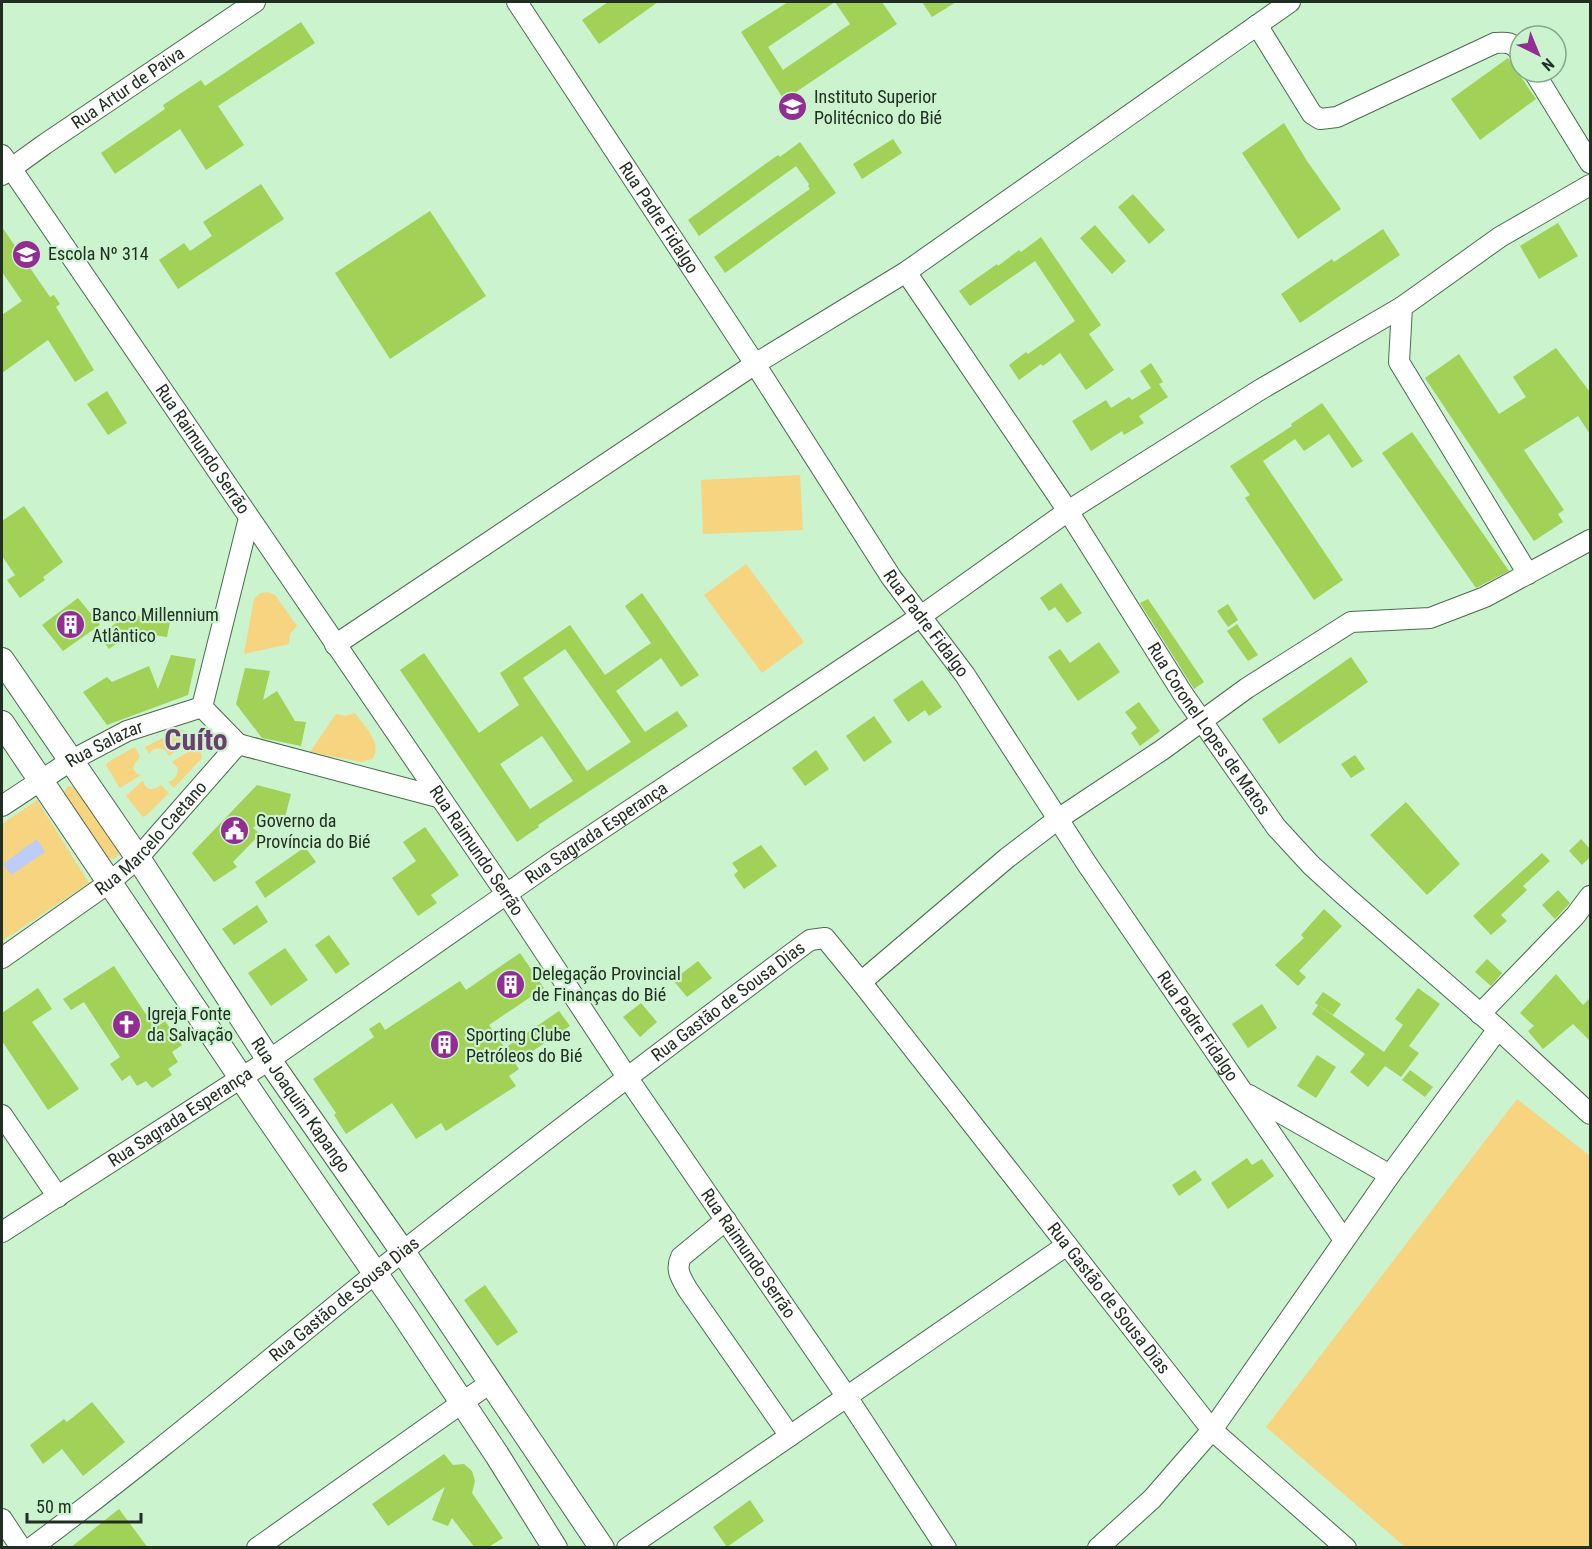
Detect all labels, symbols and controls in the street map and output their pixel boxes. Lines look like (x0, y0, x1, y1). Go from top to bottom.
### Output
north arrow (1508, 24, 1568, 84)
street label: Rua Artur de Paiva (67, 42, 188, 133)
text: N (1538, 54, 1558, 75)
place label: Instituto Superior Politécnico do Bié (814, 86, 942, 128)
school or university icon: Instituto Superior Politécnico do Bié (777, 91, 809, 123)
street label: Rua Padre Fidalgo (615, 158, 703, 277)
school or university icon: Escola Nº 314 (11, 238, 43, 270)
place label: Escola Nº 314 (48, 243, 149, 264)
street label: Rua Raimundo Serrão (151, 380, 255, 518)
street label: Rua Padre Fidalgo (879, 566, 974, 681)
place label: Banco Millennium Atlântico (92, 604, 219, 646)
building icon: Banco Millennium Atlântico (55, 609, 87, 641)
street label: Rua Coronel Lopes de Matos (1143, 638, 1275, 818)
street label: Rua Salazar (61, 716, 146, 771)
district label: Cuíto (164, 722, 228, 757)
street label: Rua Marcelo Caetano (91, 776, 211, 899)
street label: Rua Sagrada Esperança (521, 777, 671, 888)
street label: Rua Raimundo Serrão (425, 781, 529, 919)
place label: Governo da Província do Bié (256, 810, 371, 852)
public building icon: Governo da Província do Bié (219, 815, 251, 847)
street label: Rua Gastão de Sousa Dias (647, 937, 809, 1066)
place label: Delegação Provincial de Finanças do Bié (532, 963, 681, 1005)
street label: Rua Padre Fidalgo (1153, 967, 1243, 1085)
building icon: Delegação Provincial de Finanças do Bié (495, 968, 527, 1000)
place label: Igreja Fonte da Salvação (147, 1003, 233, 1045)
church icon: Igreja Fonte da Salvação (110, 1008, 142, 1040)
place label: Sporting Clube Petróleos do Bié (466, 1024, 582, 1066)
building icon: Sporting Clube Petróleos do Bié (429, 1029, 461, 1061)
street label: Rua Joaquim Kapango (247, 1033, 355, 1176)
street label: Rua Sagrada Esperança (104, 1063, 256, 1171)
street label: Rua Raimundo Serrão (697, 1184, 801, 1322)
street label: Rua Gastão de Sousa Dias (1043, 1218, 1175, 1378)
street label: Rua Gastão de Sousa Dias (265, 1232, 423, 1366)
scale bar (27, 1486, 141, 1524)
text: 50 m (36, 1496, 71, 1517)

